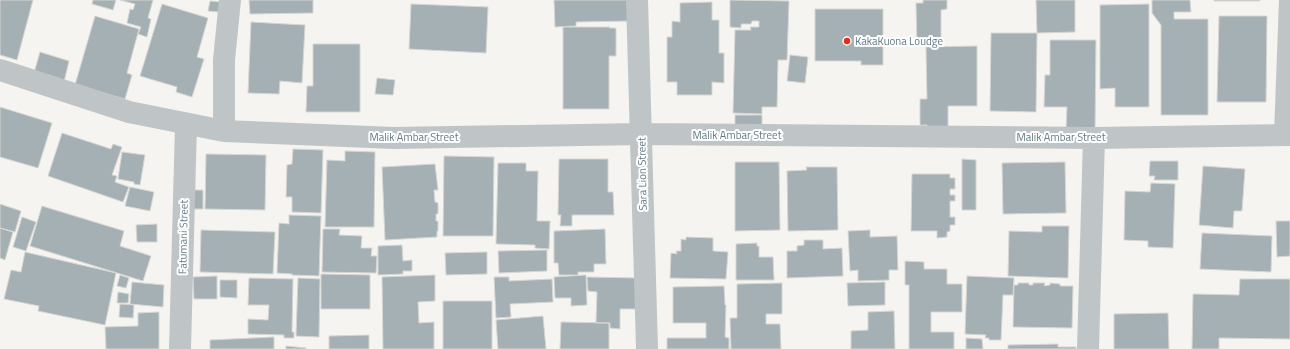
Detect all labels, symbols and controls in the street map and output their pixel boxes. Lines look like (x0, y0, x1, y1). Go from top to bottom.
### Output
place label: KakaKuona Loudge (855, 33, 943, 49)
marker: KakaKuona Loudge (842, 36, 852, 46)
street label: Malik Ambar Street (692, 127, 782, 143)
street label: Malik Ambar Street (369, 129, 459, 145)
street label: Malik Ambar Street (1016, 129, 1106, 145)
street label: Sara Lion Street (633, 137, 651, 211)
street label: Fatumani Street (174, 200, 192, 274)

